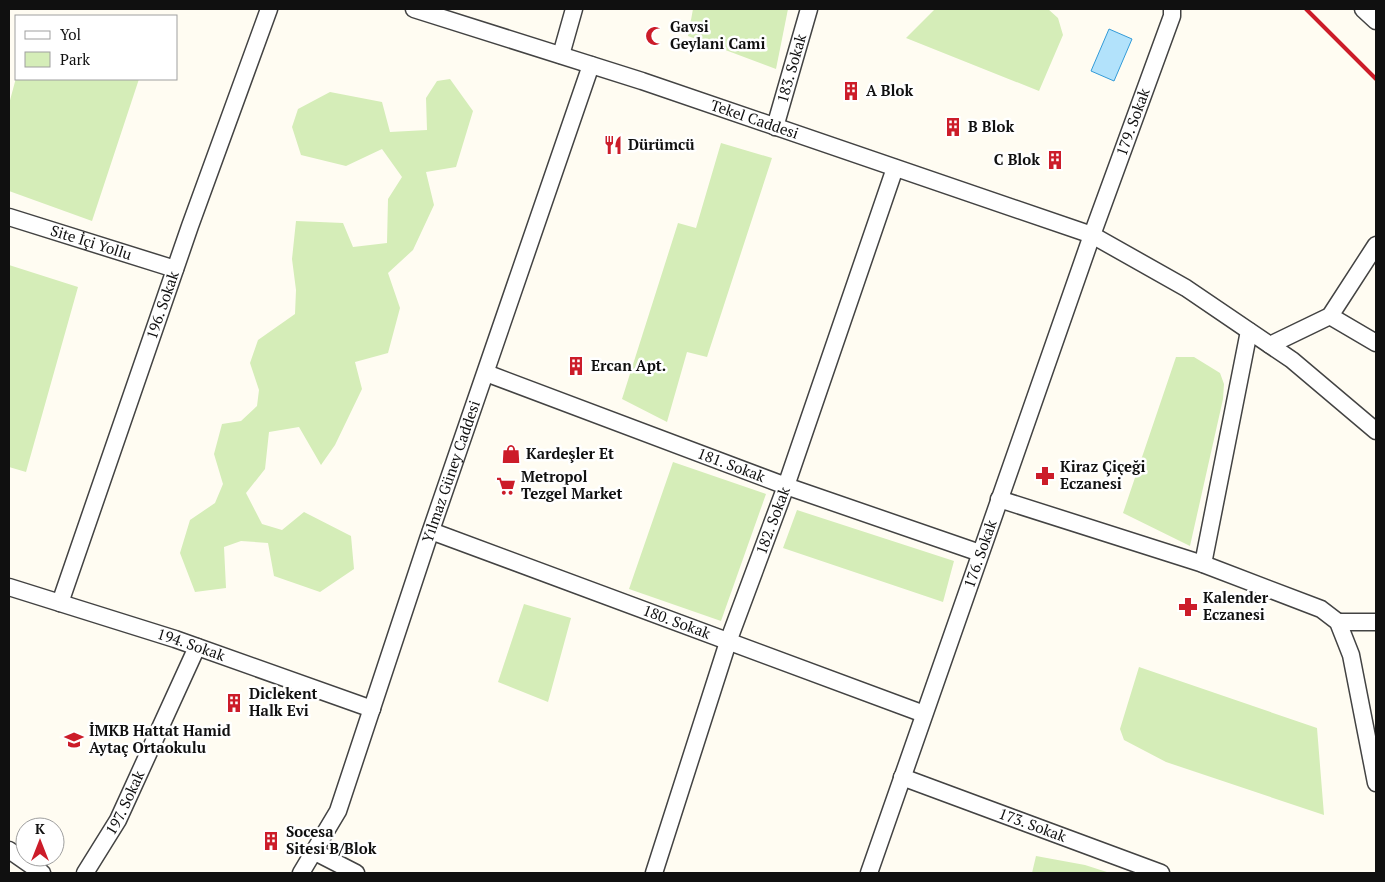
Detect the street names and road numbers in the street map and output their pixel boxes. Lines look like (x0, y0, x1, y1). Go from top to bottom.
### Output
street label: 183. Sokak (772, 31, 810, 105)
street label: 179. Sokak (1111, 85, 1154, 158)
street label: Tekel Caddesi (708, 94, 801, 143)
street label: Site İçi Yollu (48, 220, 135, 264)
street label: 196. Sokak (141, 268, 183, 342)
street label: Yılmaz Güney Caddesi (417, 398, 484, 545)
street label: 181. Sokak (695, 443, 768, 486)
street label: 182. Sokak (750, 483, 794, 557)
street label: 176. Sokak (958, 517, 1001, 590)
street label: 180. Sokak (640, 600, 714, 643)
street label: 194. Sokak (155, 623, 228, 665)
street label: 197. Sokak (100, 767, 148, 838)
street label: 173. Sokak (996, 803, 1070, 846)

